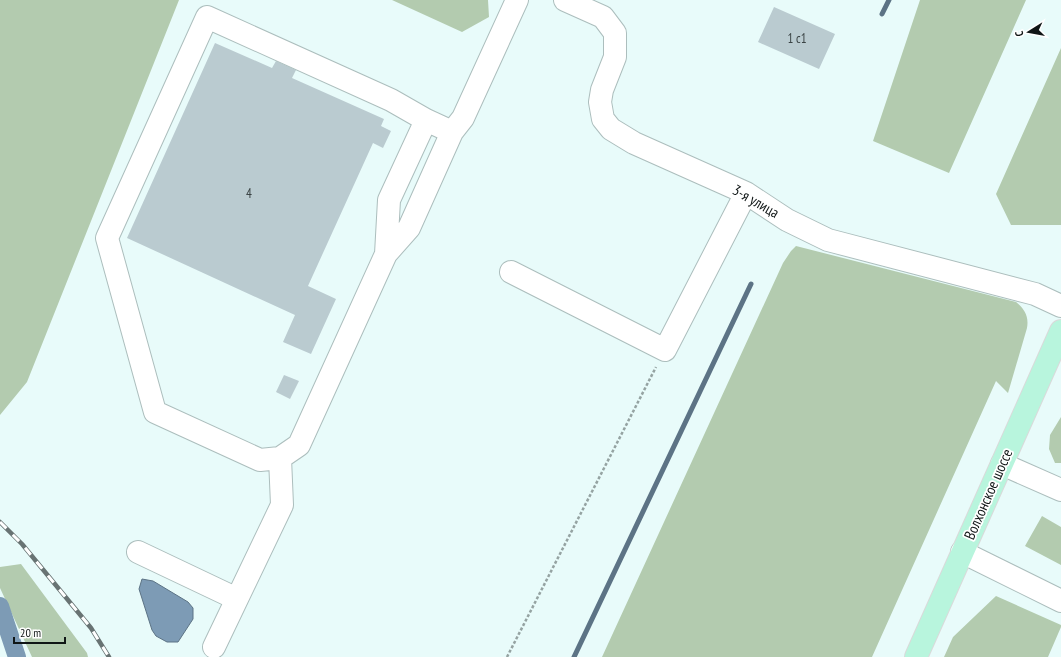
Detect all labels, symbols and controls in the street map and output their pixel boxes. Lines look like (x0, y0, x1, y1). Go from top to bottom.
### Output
north arrow (1009, 12, 1049, 52)
house number: 1 с1 (787, 30, 807, 47)
text: С (1012, 30, 1027, 38)
street label: 3-я улица (729, 180, 783, 222)
house number: 4 (246, 185, 252, 202)
street label: Волхонское шоссе (960, 446, 1016, 542)
scale bar (14, 619, 65, 645)
text: 20 m (20, 625, 41, 640)

